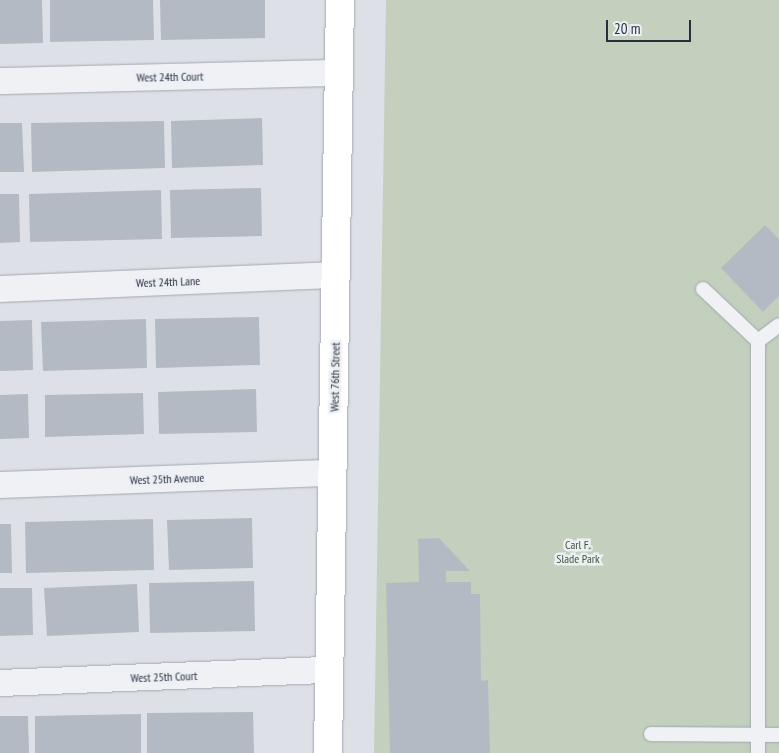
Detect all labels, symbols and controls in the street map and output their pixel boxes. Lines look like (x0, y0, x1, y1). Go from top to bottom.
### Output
scale bar (609, 10, 694, 42)
text: 20 m (614, 19, 640, 38)
street label: West 24th Court (136, 69, 204, 85)
street label: West 24th Lane (136, 274, 200, 290)
street label: West 76th Street (327, 342, 343, 412)
street label: West 25th Avenue (129, 470, 205, 488)
park label: Carl F. Slade Park (556, 538, 600, 566)
street label: West 25th Court (130, 669, 198, 685)

